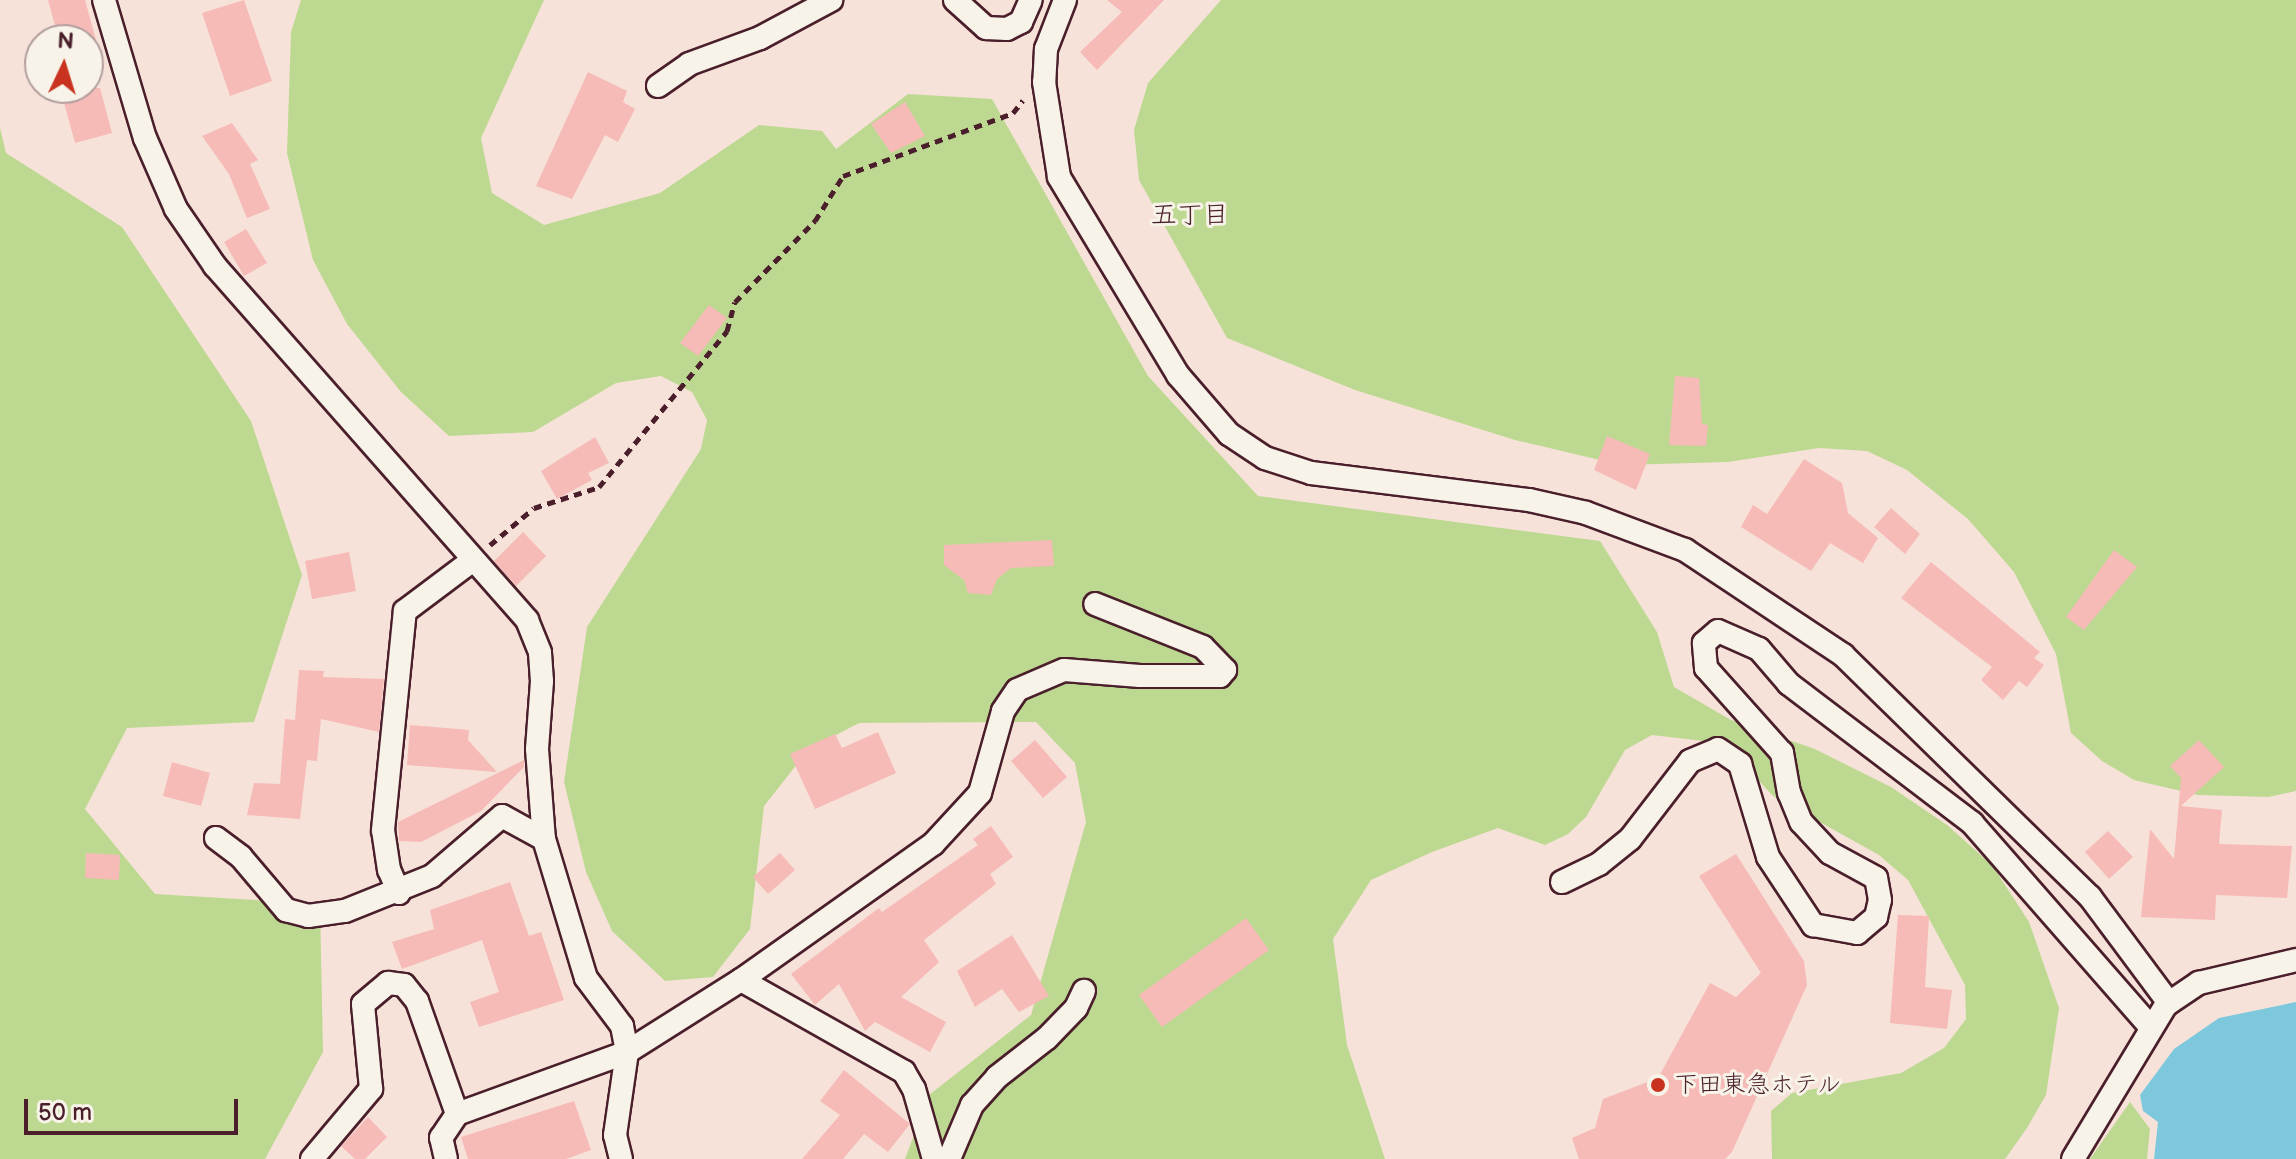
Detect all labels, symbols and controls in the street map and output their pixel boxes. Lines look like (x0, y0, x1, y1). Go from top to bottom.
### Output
north arrow (24, 24, 104, 104)
text: N (56, 28, 75, 56)
district label: 五丁目 (1151, 200, 1229, 232)
place label: 下田東急ホテル (1674, 1071, 1842, 1099)
marker: 下田東急ホテル (1649, 1076, 1667, 1094)
scale bar (28, 1083, 242, 1133)
text: 50 m (38, 1098, 92, 1127)

